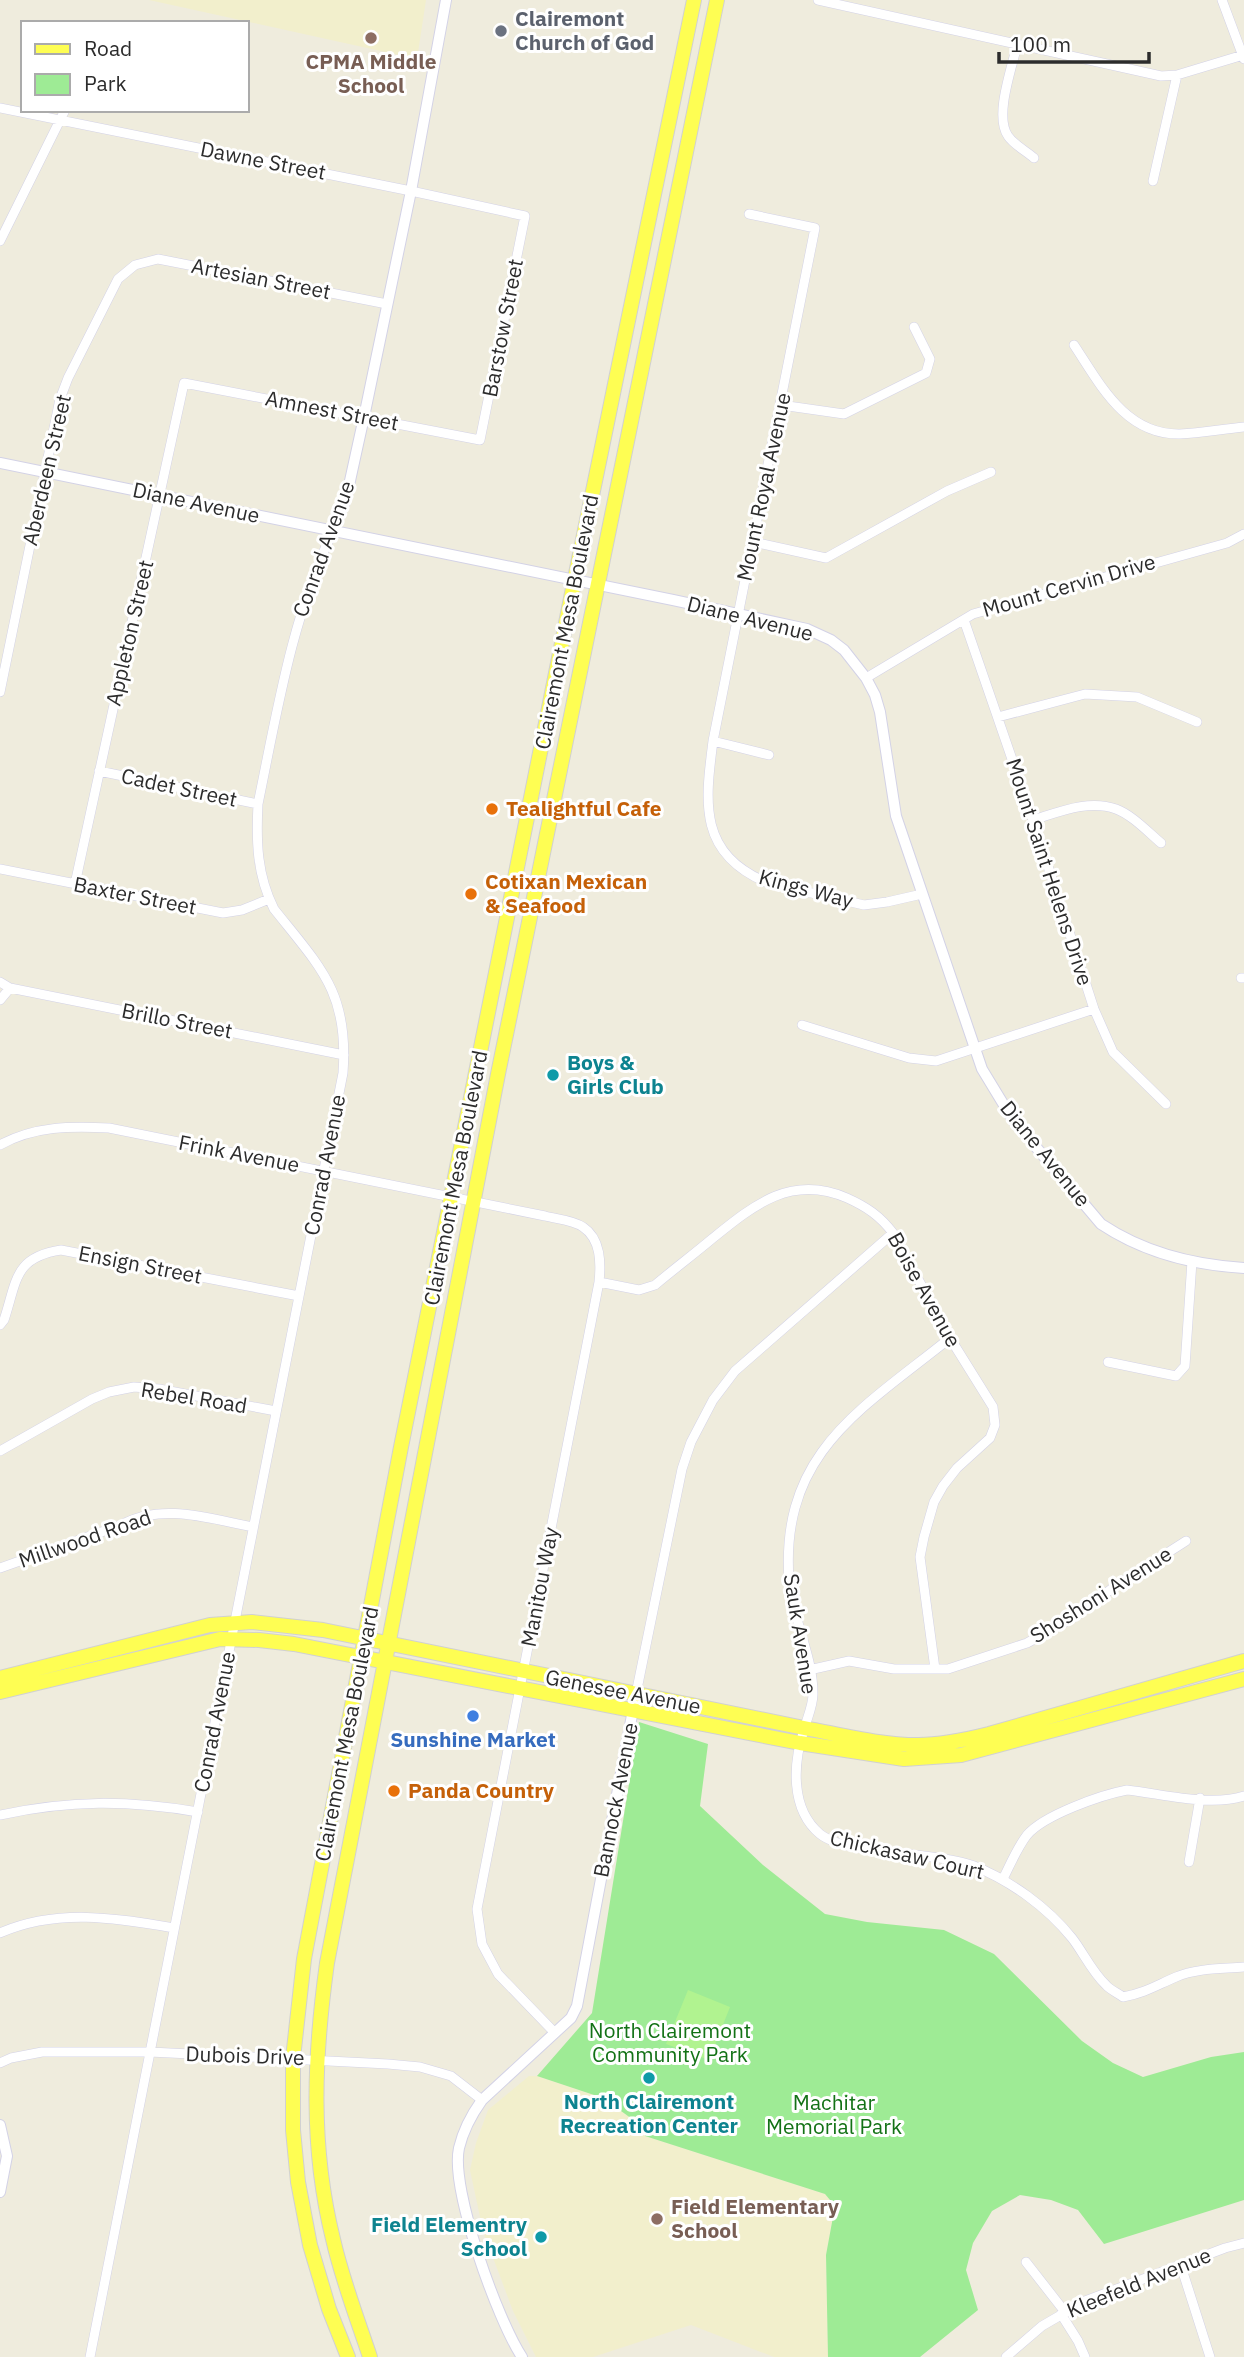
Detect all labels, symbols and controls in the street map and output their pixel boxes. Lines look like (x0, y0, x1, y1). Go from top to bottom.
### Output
place label: Clairemont Church of God (515, 4, 654, 56)
legend (21, 21, 248, 112)
scale bar (999, 21, 1150, 65)
marker: Clairemont Church of God (493, 23, 509, 39)
marker: CPMA Middle School (363, 30, 379, 46)
text: 100 m (1010, 30, 1071, 58)
text: Road (84, 34, 132, 62)
place label: CPMA Middle School (306, 47, 437, 99)
text: Park (84, 69, 127, 97)
street label: Dawne Street (198, 134, 328, 186)
street label: Artesian Street (189, 251, 333, 305)
street label: Barstow Street (475, 256, 529, 399)
street label: Amnest Street (263, 383, 401, 437)
street label: Mount Royal Avenue (729, 390, 797, 584)
street label: Aberdeen Street (15, 391, 77, 548)
street label: Diane Avenue (130, 475, 262, 529)
street label: Conrad Avenue (285, 477, 361, 621)
street label: Clairemont Mesa Boulevard (528, 492, 604, 752)
street label: Mount Cervin Drive (979, 547, 1158, 623)
street label: Appleton Street (99, 557, 159, 708)
street label: Diane Avenue (684, 589, 816, 647)
street label: Mount Saint Helens Drive (1000, 754, 1100, 989)
street label: Cadet Street (119, 761, 240, 813)
place label: Tealightful Cafe (506, 794, 662, 822)
marker: Tealightful Cafe (484, 801, 500, 817)
street label: Kings Way (756, 862, 857, 914)
place label: Cotixan Mexican & Seafood (485, 867, 647, 919)
street label: Baxter Street (71, 869, 199, 921)
marker: Cotixan Mexican & Seafood (463, 886, 479, 902)
street label: Brillo Street (119, 996, 235, 1044)
street label: Clairemont Mesa Boulevard (417, 1048, 493, 1308)
place label: Boys & Girls Club (567, 1048, 664, 1100)
marker: Boys & Girls Club (545, 1067, 561, 1083)
street label: Conrad Avenue (297, 1092, 351, 1238)
street label: Diane Avenue (994, 1094, 1097, 1212)
street label: Frink Avenue (176, 1128, 302, 1178)
street label: Boise Avenue (882, 1227, 968, 1352)
street label: Ensign Street (76, 1238, 204, 1290)
street label: Rebel Road (139, 1375, 249, 1419)
street label: Millwood Road (15, 1502, 155, 1574)
street label: Manitou Way (514, 1524, 564, 1649)
street label: Shoshoni Avenue (1024, 1539, 1177, 1649)
street label: Sauk Avenue (778, 1572, 824, 1696)
street label: Clairemont Mesa Boulevard (308, 1604, 384, 1864)
street label: Conrad Avenue (187, 1649, 241, 1795)
street label: Genesee Avenue (543, 1662, 703, 1720)
marker: Sunshine Market (465, 1708, 481, 1724)
street label: Bannock Avenue (586, 1720, 644, 1880)
place label: Sunshine Market (390, 1725, 556, 1753)
place label: Panda Country (408, 1776, 555, 1804)
marker: Panda Country (386, 1783, 402, 1799)
street label: Chickasaw Court (827, 1823, 987, 1885)
park label: North Clairemont Community Park (589, 2016, 751, 2068)
street label: Dubois Drive (185, 2039, 305, 2071)
marker: North Clairemont Recreation Center (641, 2070, 657, 2086)
place label: North Clairemont Recreation Center (560, 2087, 739, 2139)
park label: Machitar Memorial Park (766, 2088, 902, 2140)
place label: Field Elementary School (671, 2192, 840, 2244)
place label: Field Elementry School (371, 2210, 528, 2262)
marker: Field Elementary School (649, 2211, 665, 2227)
marker: Field Elementry School (533, 2229, 549, 2245)
street label: Kleefeld Avenue (1062, 2240, 1215, 2324)

